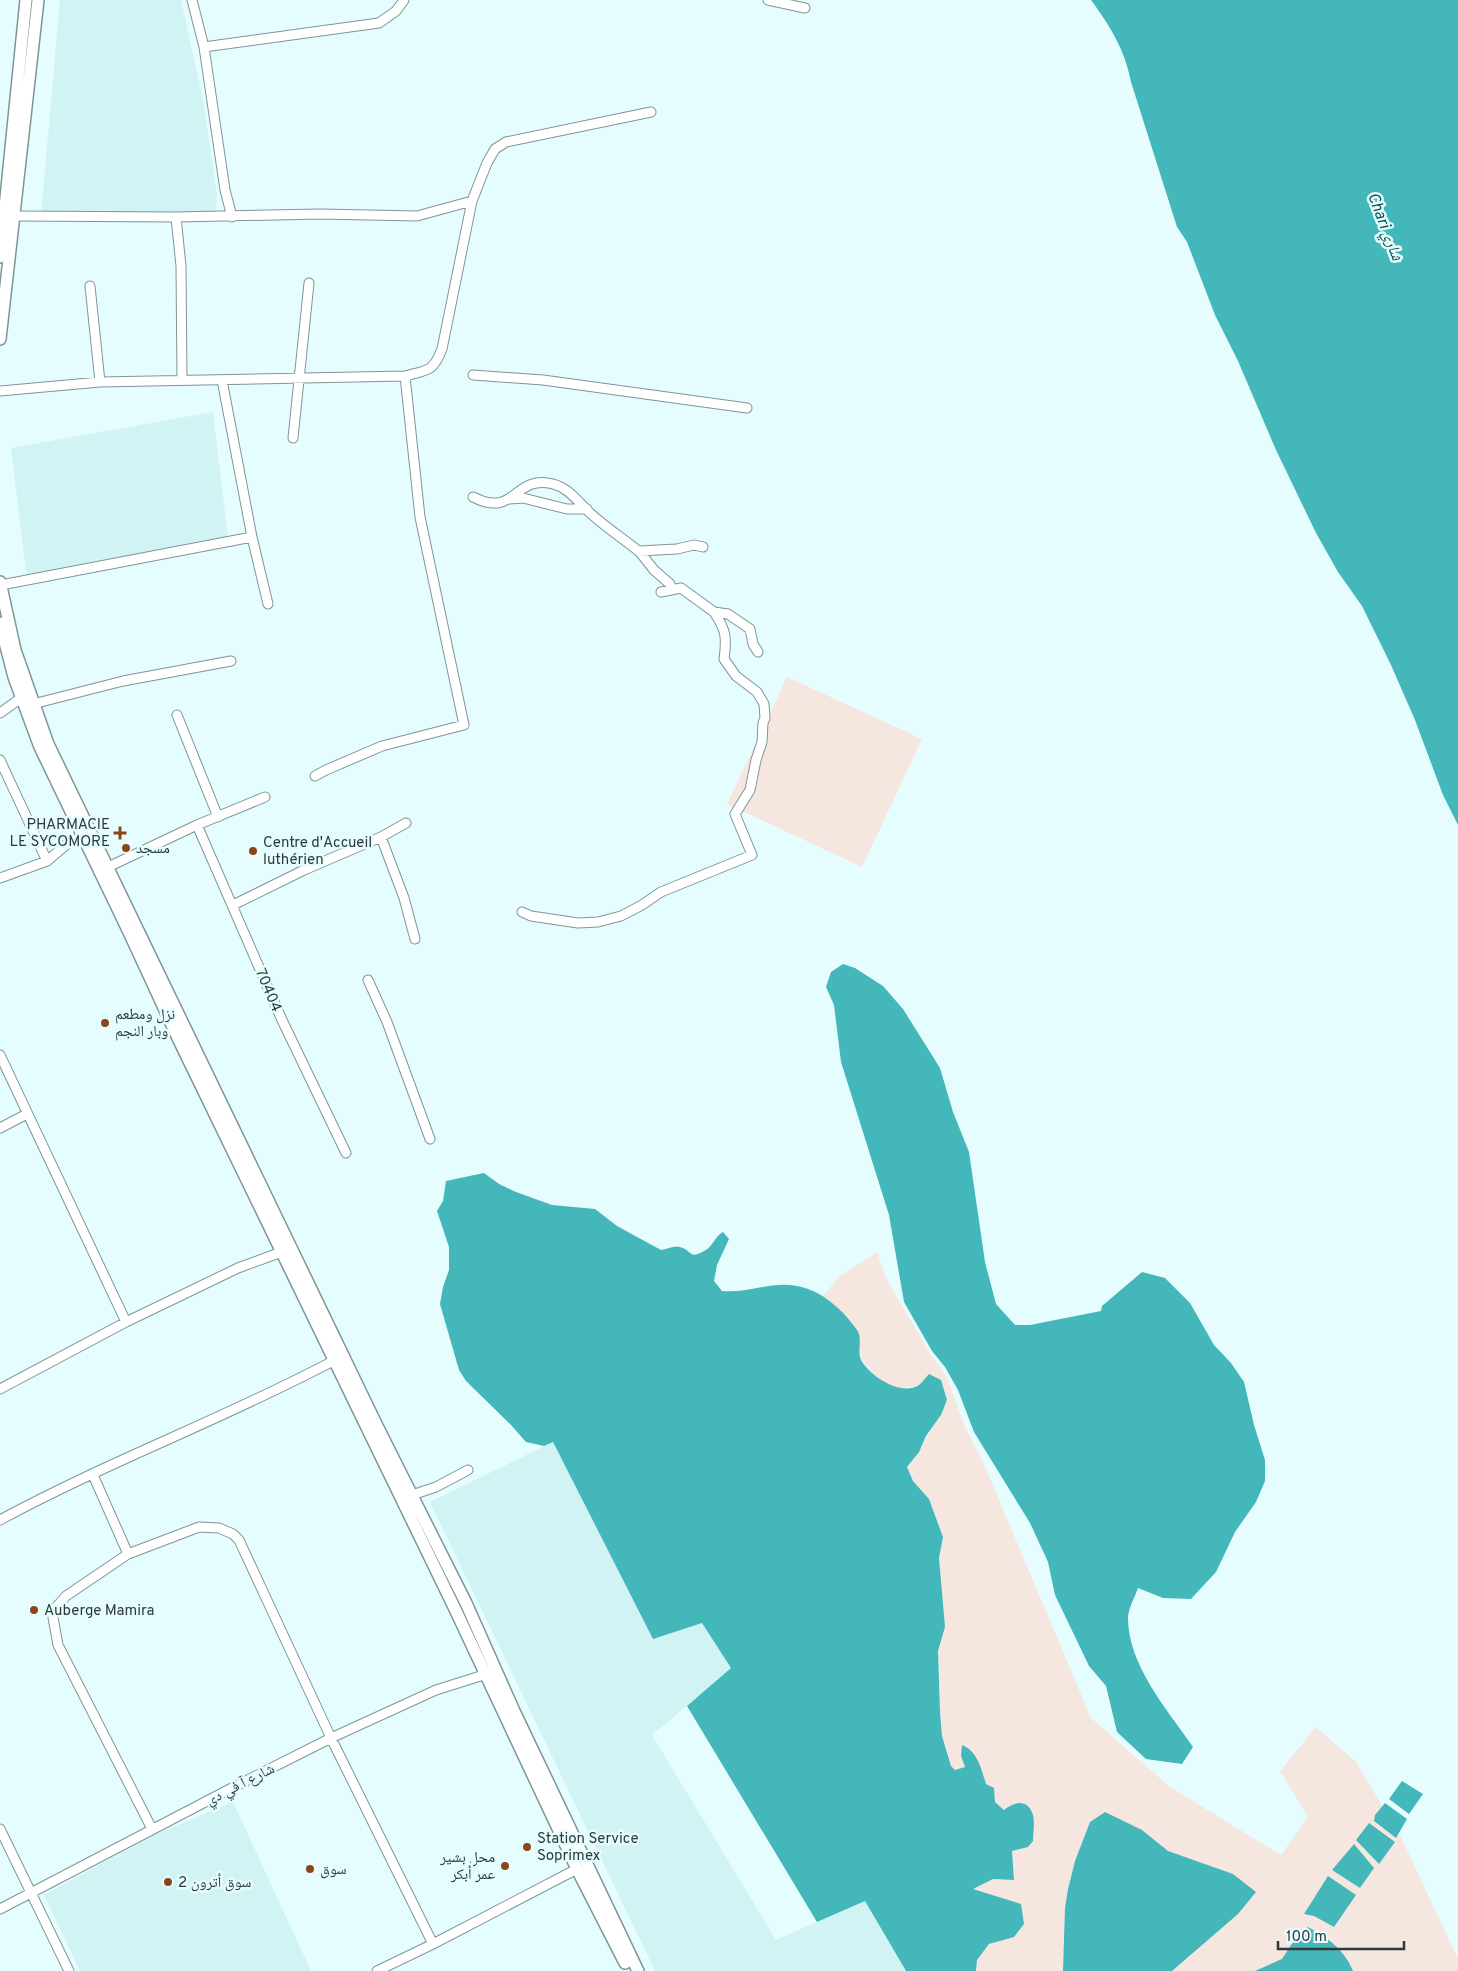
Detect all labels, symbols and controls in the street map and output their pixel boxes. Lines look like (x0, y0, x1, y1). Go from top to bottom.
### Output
water label: Chari شاري (1361, 190, 1407, 265)
place label: PHARMACIE LE SYCOMORE (10, 816, 110, 852)
marker: PHARMACIE LE SYCOMORE (114, 827, 126, 839)
place label: Centre d'Accueil luthérien (263, 834, 372, 870)
place label: مسجد (136, 840, 170, 859)
marker: مسجد (120, 842, 132, 854)
marker: Centre d'Accueil luthérien (247, 845, 259, 857)
street label: 70404 (250, 966, 285, 1015)
place label: نزل ومطعم وبار النجم (115, 1006, 175, 1042)
marker: نزل ومطعم وبار النجم (99, 1017, 111, 1029)
place label: Auberge Mamira (44, 1602, 155, 1621)
marker: Auberge Mamira (28, 1604, 40, 1616)
street label: شارع آ في دي (203, 1760, 279, 1811)
place label: Station Service Soprimex (537, 1830, 639, 1866)
marker: Station Service Soprimex (521, 1841, 533, 1853)
place label: محل بشير عمر أبكر (439, 1849, 495, 1885)
marker: محل بشير عمر أبكر (499, 1860, 511, 1872)
place label: سوق (320, 1861, 347, 1880)
marker: سوق (304, 1863, 316, 1875)
place label: سوق أترون 2 (178, 1873, 252, 1893)
marker: سوق أترون 2 (162, 1876, 174, 1888)
scale bar (1278, 1918, 1404, 1950)
text: 100 m (1286, 1928, 1327, 1947)

